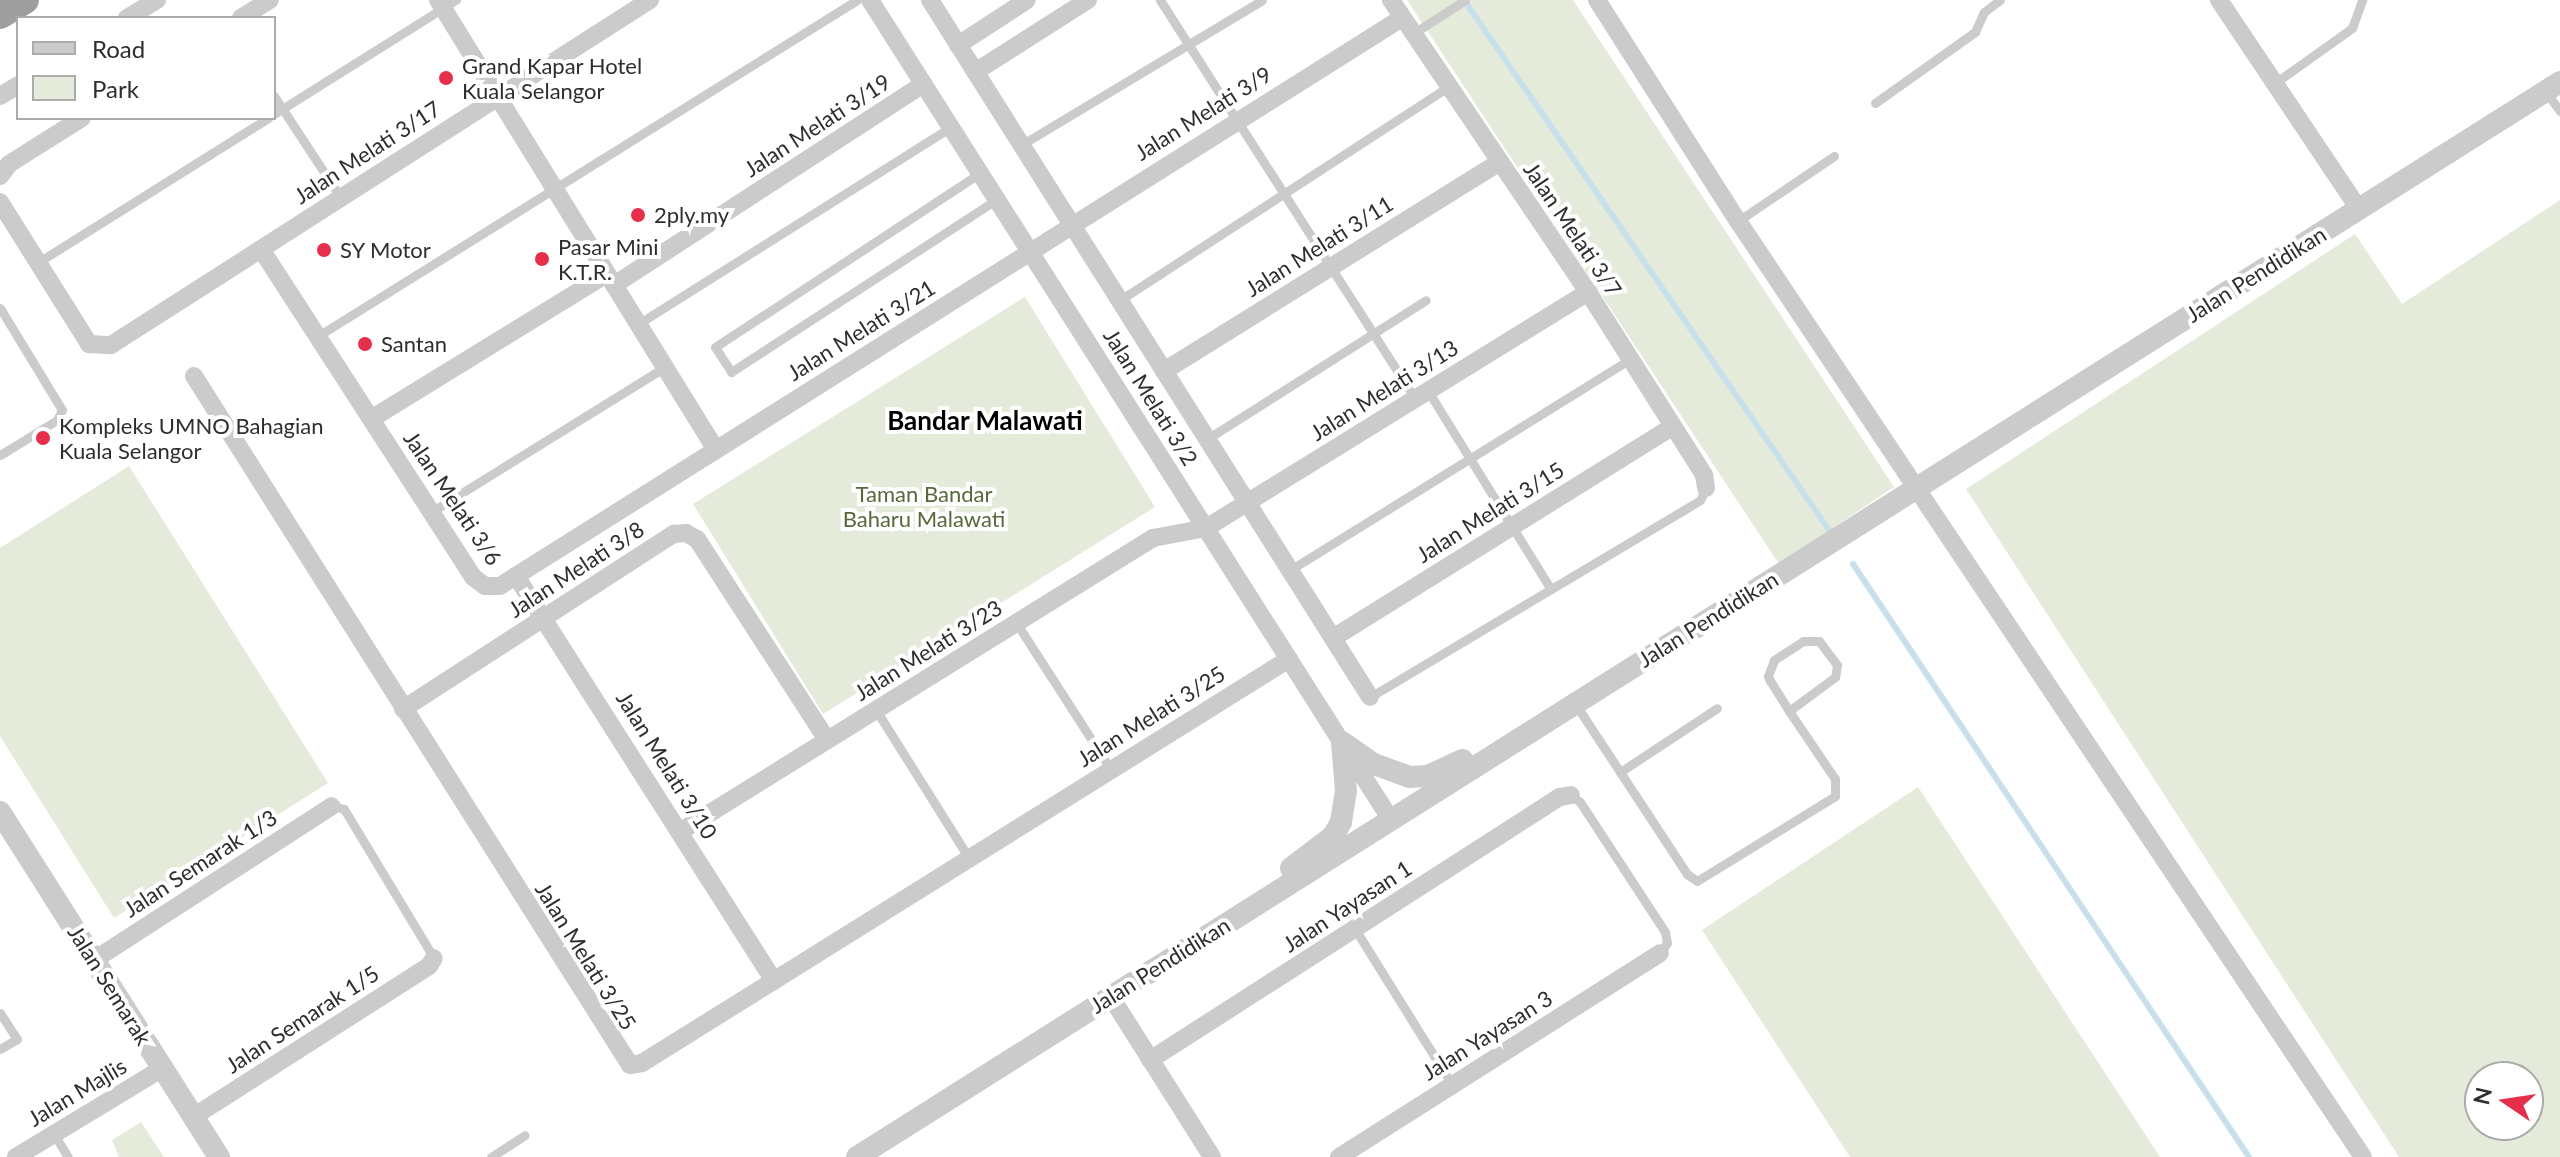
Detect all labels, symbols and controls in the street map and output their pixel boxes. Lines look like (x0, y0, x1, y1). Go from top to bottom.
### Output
legend (16, 16, 276, 120)
text: Road (92, 34, 145, 63)
place label: Grand Kapar Hotel Kuala Selangor (462, 52, 643, 104)
street label: Jalan Melati 3/9 (1130, 60, 1276, 166)
street label: Jalan Melati 3/19 (739, 68, 895, 182)
marker: Grand Kapar Hotel Kuala Selangor (437, 69, 455, 87)
text: Park (92, 74, 139, 103)
street label: Jalan Melati 3/17 (289, 95, 445, 209)
street label: Jalan Melati 3/7 (1518, 157, 1628, 301)
street label: Jalan Melati 3/11 (1240, 190, 1398, 302)
place label: 2ply.my (654, 202, 729, 228)
marker: 2ply.my (629, 206, 647, 224)
street label: Jalan Pendidikan (2181, 220, 2331, 328)
place label: Pasar Mini K.T.R. (558, 233, 659, 284)
place label: SY Motor (340, 237, 432, 263)
marker: SY Motor (315, 241, 333, 259)
marker: Pasar Mini K.T.R. (533, 250, 551, 268)
street label: Jalan Melati 3/21 (782, 274, 940, 386)
street label: Jalan Melati 3/2 (1098, 324, 1204, 470)
place label: Santan (381, 331, 447, 357)
street label: Jalan Melati 3/13 (1305, 334, 1463, 446)
marker: Santan (356, 335, 374, 353)
district label: Bandar Malawati (887, 405, 1083, 437)
place label: Kompleks UMNO Bahagian Kuala Selangor (59, 412, 324, 464)
street label: Jalan Melati 3/6 (398, 426, 508, 570)
marker: Kompleks UMNO Bahagian Kuala Selangor (34, 429, 52, 447)
street label: Jalan Melati 3/15 (1411, 456, 1569, 568)
park label: Taman Bandar Baharu Malawati (843, 480, 1005, 532)
street label: Jalan Melati 3/8 (503, 515, 649, 623)
street label: Jalan Pendidikan (1633, 565, 1783, 673)
street label: Jalan Melati 3/23 (849, 594, 1007, 706)
street label: Jalan Melati 3/25 (1072, 660, 1230, 772)
street label: Jalan Melati 3/10 (611, 686, 723, 844)
street label: Jalan Semarak 1/3 (118, 804, 282, 922)
street label: Jalan Yayasan 1 (1277, 854, 1417, 958)
street label: Jalan Melati 3/25 (530, 877, 642, 1035)
street label: Jalan Pendidikan (1085, 911, 1235, 1019)
street label: Jalan Semarak (63, 920, 157, 1050)
street label: Jalan Semarak 1/5 (220, 960, 384, 1078)
street label: Jalan Yayasan 3 (1417, 984, 1557, 1086)
street label: Jalan Majlis (23, 1052, 131, 1132)
north arrow (2464, 1061, 2544, 1141)
text: N (2467, 1085, 2497, 1107)

